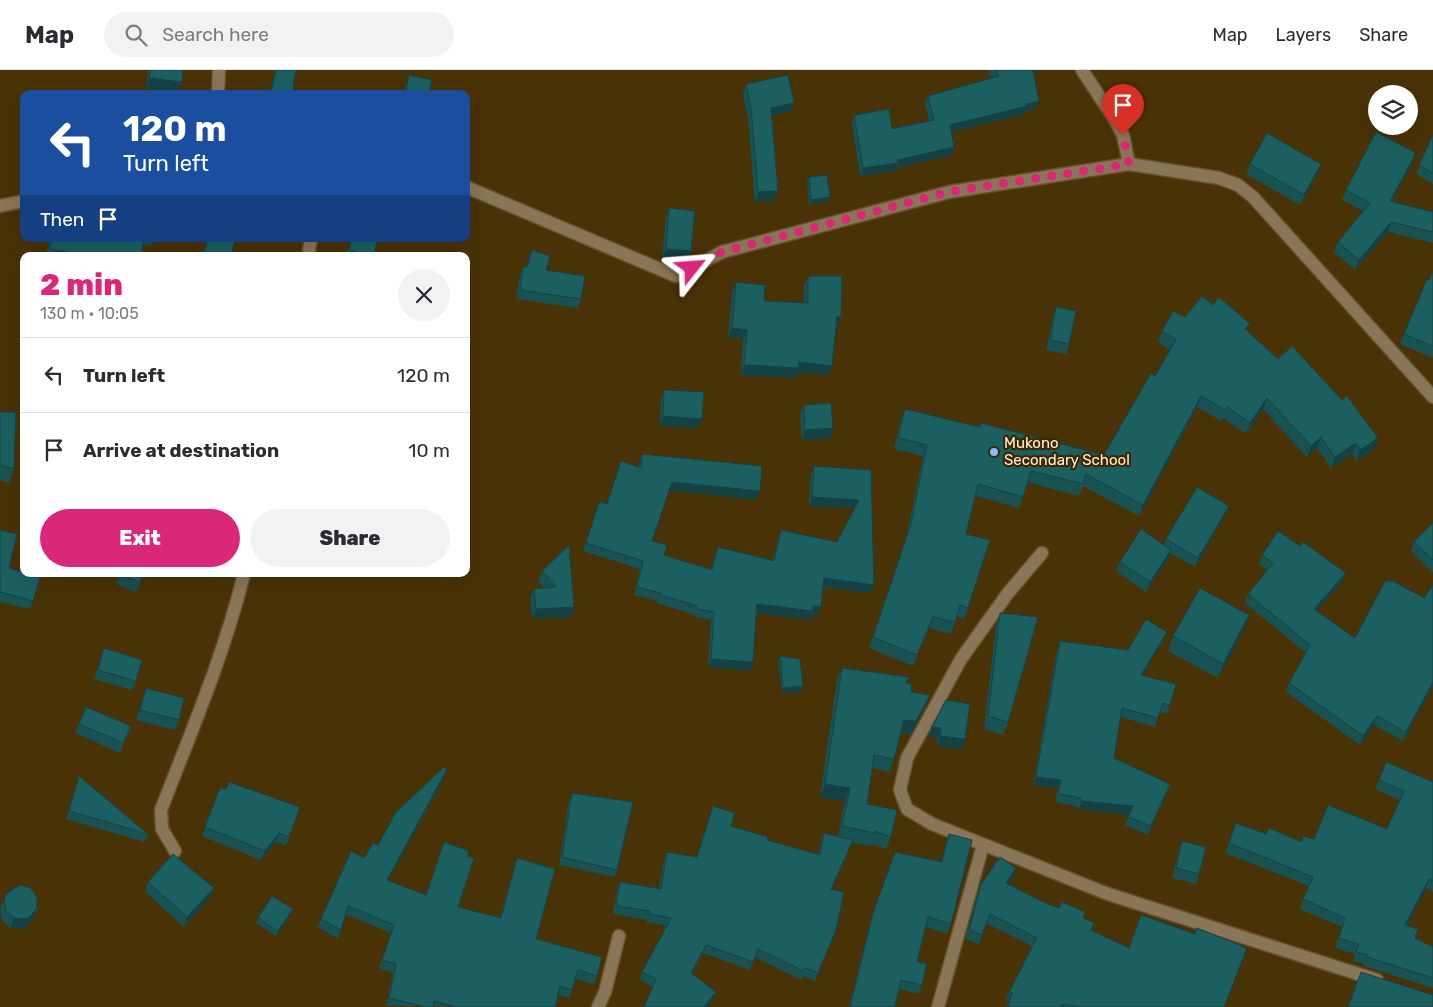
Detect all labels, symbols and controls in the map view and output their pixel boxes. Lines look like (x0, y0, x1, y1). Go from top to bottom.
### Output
search box (104, 12, 454, 57)
text: Map (25, 21, 74, 49)
icon: search (122, 21, 150, 49)
text: Search here (162, 23, 269, 46)
text: Map (1213, 24, 1248, 46)
text: Layers (1276, 24, 1331, 46)
text: Share (1359, 24, 1408, 46)
pin (1102, 84, 1144, 135)
map controls (1368, 85, 1418, 135)
button: layers (1368, 85, 1418, 135)
icon: arrive (1109, 91, 1137, 119)
text: 120 m (123, 108, 226, 150)
icon: left (40, 110, 105, 175)
text: Turn left (123, 150, 209, 177)
icon: arrive (94, 205, 122, 233)
text: Then (40, 208, 84, 231)
position arrow (665, 241, 717, 293)
text: 2 min (40, 267, 123, 303)
button: close (398, 269, 450, 321)
text: 130 m · 10:05 (40, 304, 139, 323)
icon: left (40, 361, 68, 389)
text: Turn left (83, 364, 165, 387)
text: 120 m (397, 364, 450, 387)
place label: Mukono Secondary School (1004, 434, 1130, 469)
icon: arrive (40, 436, 68, 464)
text: Arrive at destination (83, 439, 279, 462)
text: 10 m (408, 439, 450, 462)
marker: Mukono Secondary School (988, 446, 1000, 458)
button: Exit (40, 509, 240, 567)
button: Share (250, 509, 450, 567)

